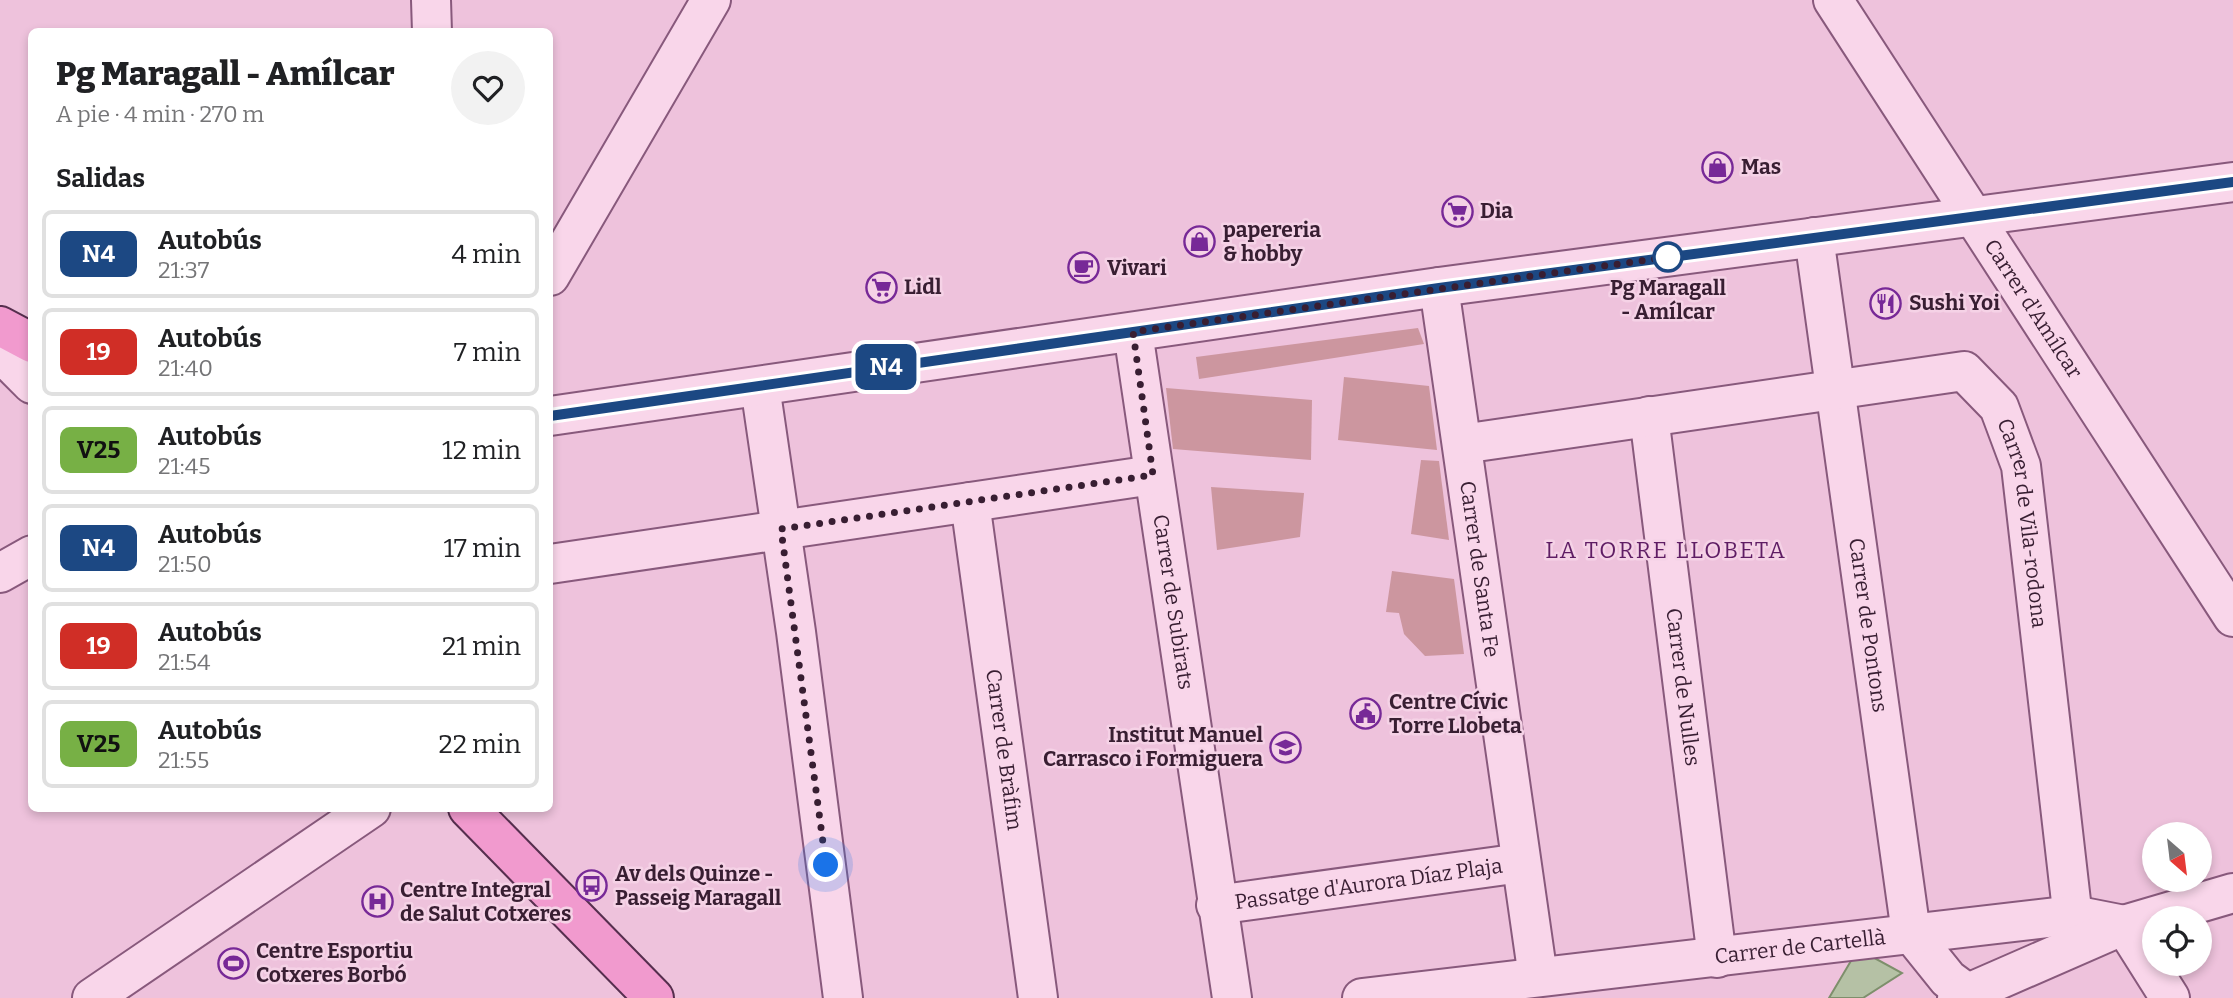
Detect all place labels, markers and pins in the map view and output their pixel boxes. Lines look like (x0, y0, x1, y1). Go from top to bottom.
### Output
shop icon: Mas (1701, 150, 1735, 184)
place label: Mas (1741, 154, 1781, 180)
supermarket icon: Dia (1440, 194, 1474, 228)
place label: Dia (1480, 198, 1513, 224)
place label: papereria & hobby (1223, 217, 1321, 267)
shop icon: papereria & hobby (1183, 225, 1217, 259)
marker: Pg Maragall - Amílcar (1653, 242, 1683, 272)
cafe icon: Vivari (1067, 251, 1101, 285)
place label: Vivari (1107, 255, 1167, 281)
supermarket icon: Lidl (864, 270, 898, 304)
place label: Lidl (904, 274, 942, 300)
place label: Pg Maragall - Amílcar (1610, 275, 1726, 325)
restaurant icon: Sushi Yoi (1869, 286, 1903, 320)
place label: Sushi Yoi (1909, 290, 2000, 316)
place label: Centre Cívic Torre Llobeta (1389, 689, 1522, 739)
public building icon: Centre Cívic Torre Llobeta (1349, 697, 1383, 731)
place label: Institut Manuel Carrasco i Formiguera (1043, 722, 1263, 772)
school or university icon: Institut Manuel Carrasco i Formiguera (1269, 730, 1303, 764)
place label: Av dels Quinze - Passeig Maragall (615, 861, 782, 911)
bus stop icon: Av dels Quinze - Passeig Maragall (575, 869, 609, 903)
place label: Centre Integral de Salut Cotxeres (400, 877, 571, 927)
hospital icon: Centre Integral de Salut Cotxeres (360, 885, 394, 919)
place label: Centre Esportiu Cotxeres Borbó (256, 938, 413, 988)
sports icon: Centre Esportiu Cotxeres Borbó (216, 946, 250, 980)

